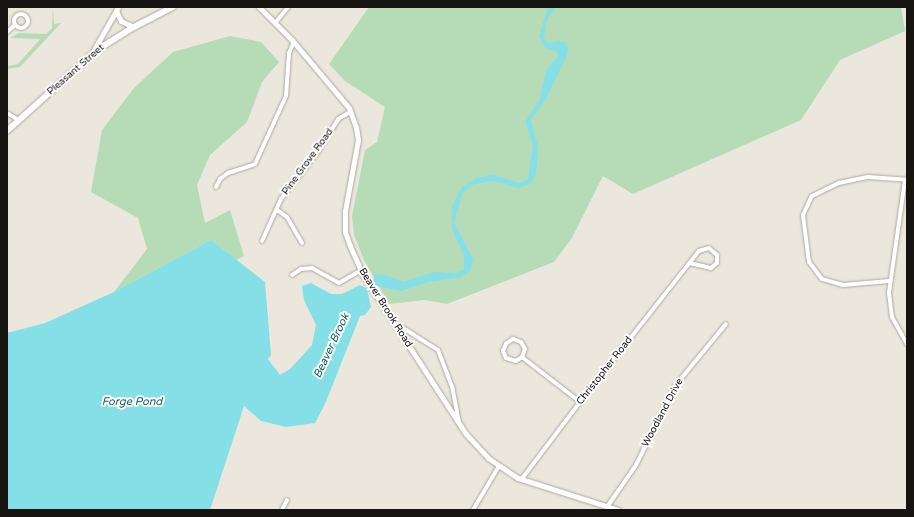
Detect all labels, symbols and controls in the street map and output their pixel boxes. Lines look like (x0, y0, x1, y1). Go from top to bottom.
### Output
street label: Pleasant Street (45, 42, 107, 98)
street label: Pine Grove Road (280, 126, 336, 198)
street label: Beaver Brook Road (356, 266, 414, 350)
water label: Beaver Brook (311, 312, 353, 380)
street label: Christopher Road (575, 334, 635, 408)
street label: Woodland Drive (640, 377, 686, 449)
water label: Forge Pond (102, 395, 162, 409)

